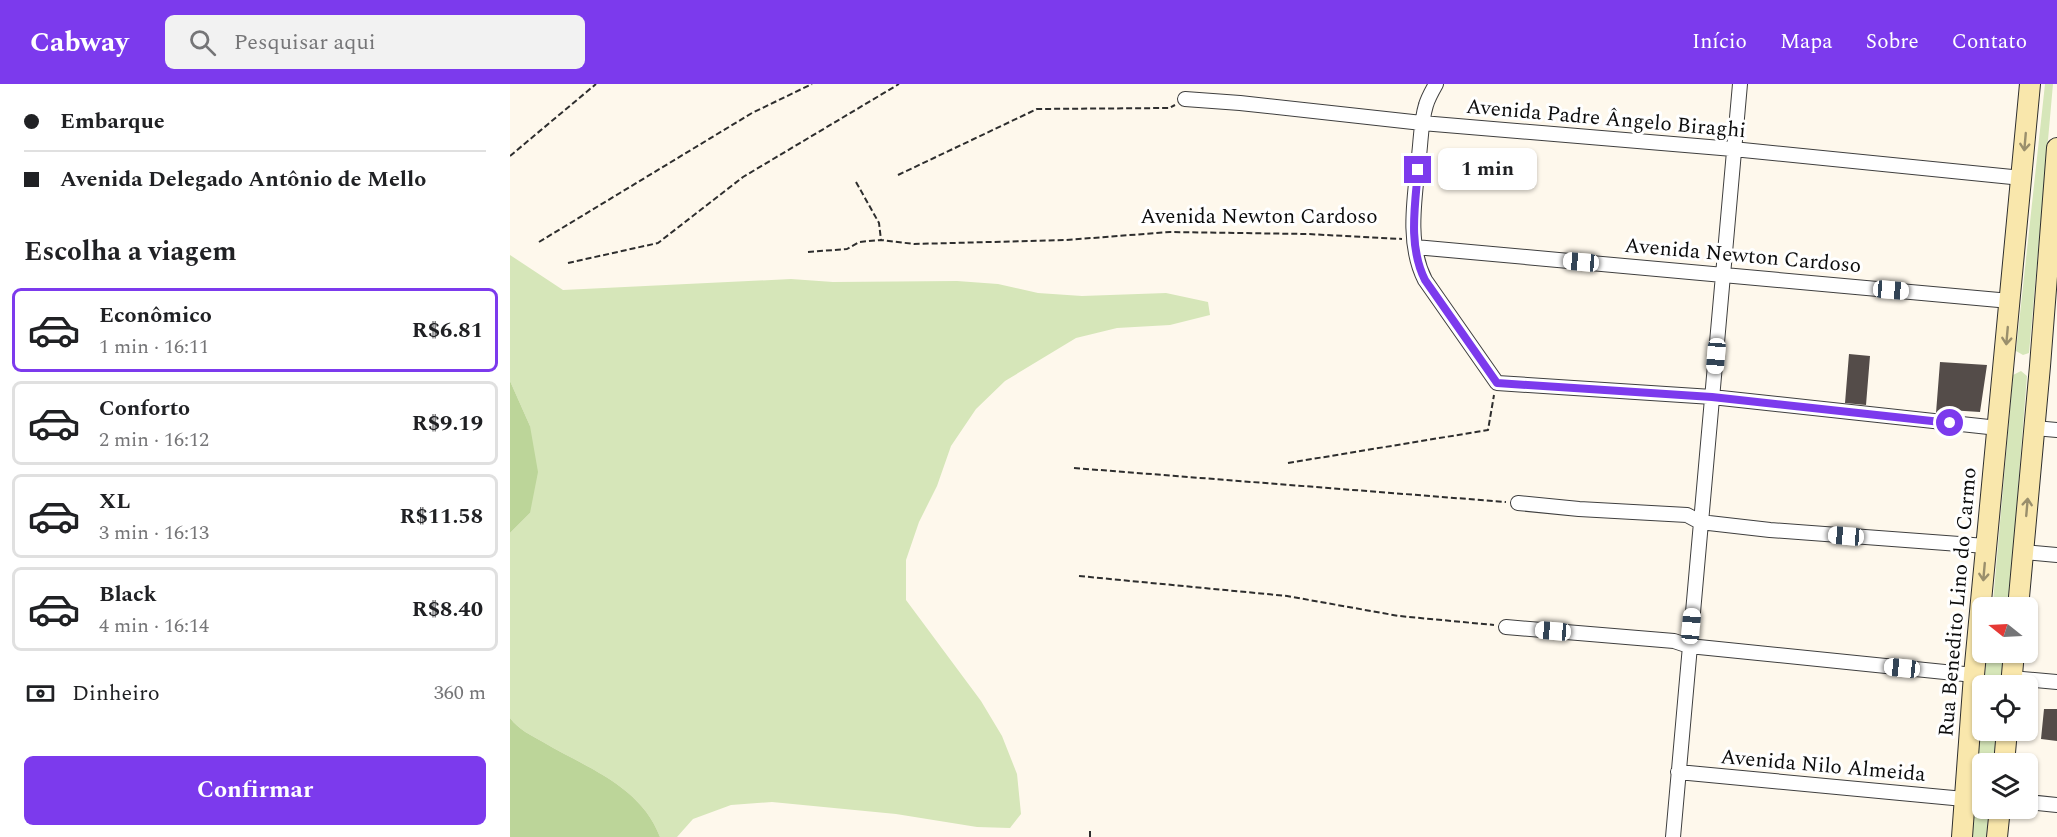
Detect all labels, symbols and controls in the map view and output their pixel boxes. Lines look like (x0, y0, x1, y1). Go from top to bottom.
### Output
search box (165, 15, 585, 69)
text: Cabway (30, 21, 129, 64)
icon: search (186, 26, 219, 59)
text: Pesquisar aqui (234, 26, 376, 59)
text: Início (1692, 26, 1747, 58)
text: Mapa (1780, 26, 1833, 58)
text: Sobre (1866, 26, 1919, 58)
text: Contato (1952, 26, 2027, 58)
street label: Avenida Padre Ângelo Biraghi (1465, 91, 1747, 147)
text: Embarque (60, 105, 165, 138)
one-way arrow (2019, 132, 2030, 152)
callout: 1 min (1439, 149, 1538, 191)
text: 1 min (1461, 154, 1514, 184)
route end (1404, 156, 1431, 183)
text: Avenida Delegado Antônio de Mello (60, 163, 426, 196)
street label: Avenida Newton Cardoso (1140, 201, 1378, 233)
street label: Avenida Newton Cardoso (1623, 230, 1863, 282)
text: Escolha a viagem (24, 231, 237, 273)
car (1562, 251, 1600, 273)
car (1872, 279, 1910, 301)
text: Econômico (99, 299, 212, 332)
icon: car (27, 303, 81, 357)
text: R$6.81 (412, 314, 483, 347)
one-way arrow (2001, 326, 2012, 346)
text: 1 min · 16:11 (99, 332, 209, 362)
car (1705, 337, 1727, 375)
text: Conforto (99, 392, 190, 425)
icon: car (27, 396, 81, 450)
text: R$9.19 (412, 407, 483, 440)
route start (1936, 409, 1963, 436)
text: 2 min · 16:12 (99, 425, 209, 455)
street label: Rua Benedito Lino do Carmo (1930, 466, 1986, 738)
text: XL (99, 485, 130, 518)
icon: car (27, 489, 81, 543)
one-way arrow (2022, 498, 2033, 518)
text: R$11.58 (399, 500, 483, 533)
text: 3 min · 16:13 (99, 518, 209, 548)
car (1827, 525, 1865, 547)
one-way arrow (1978, 562, 1989, 582)
text: Black (99, 578, 157, 611)
icon: car (27, 582, 81, 636)
text: R$8.40 (412, 593, 483, 626)
north arrow (1972, 597, 2038, 663)
map controls (1972, 597, 2038, 819)
car (1680, 607, 1702, 645)
text: 4 min · 16:14 (99, 611, 209, 641)
car (1534, 620, 1572, 642)
car (1883, 657, 1921, 679)
button: locate (1972, 675, 2038, 741)
icon: cash (24, 677, 57, 710)
text: Dinheiro (72, 677, 160, 710)
text: 360 m (434, 678, 486, 708)
street label: Avenida Nilo Almeida (1719, 741, 1928, 791)
button: layers (1972, 753, 2038, 819)
button: Confirmar (24, 756, 486, 825)

